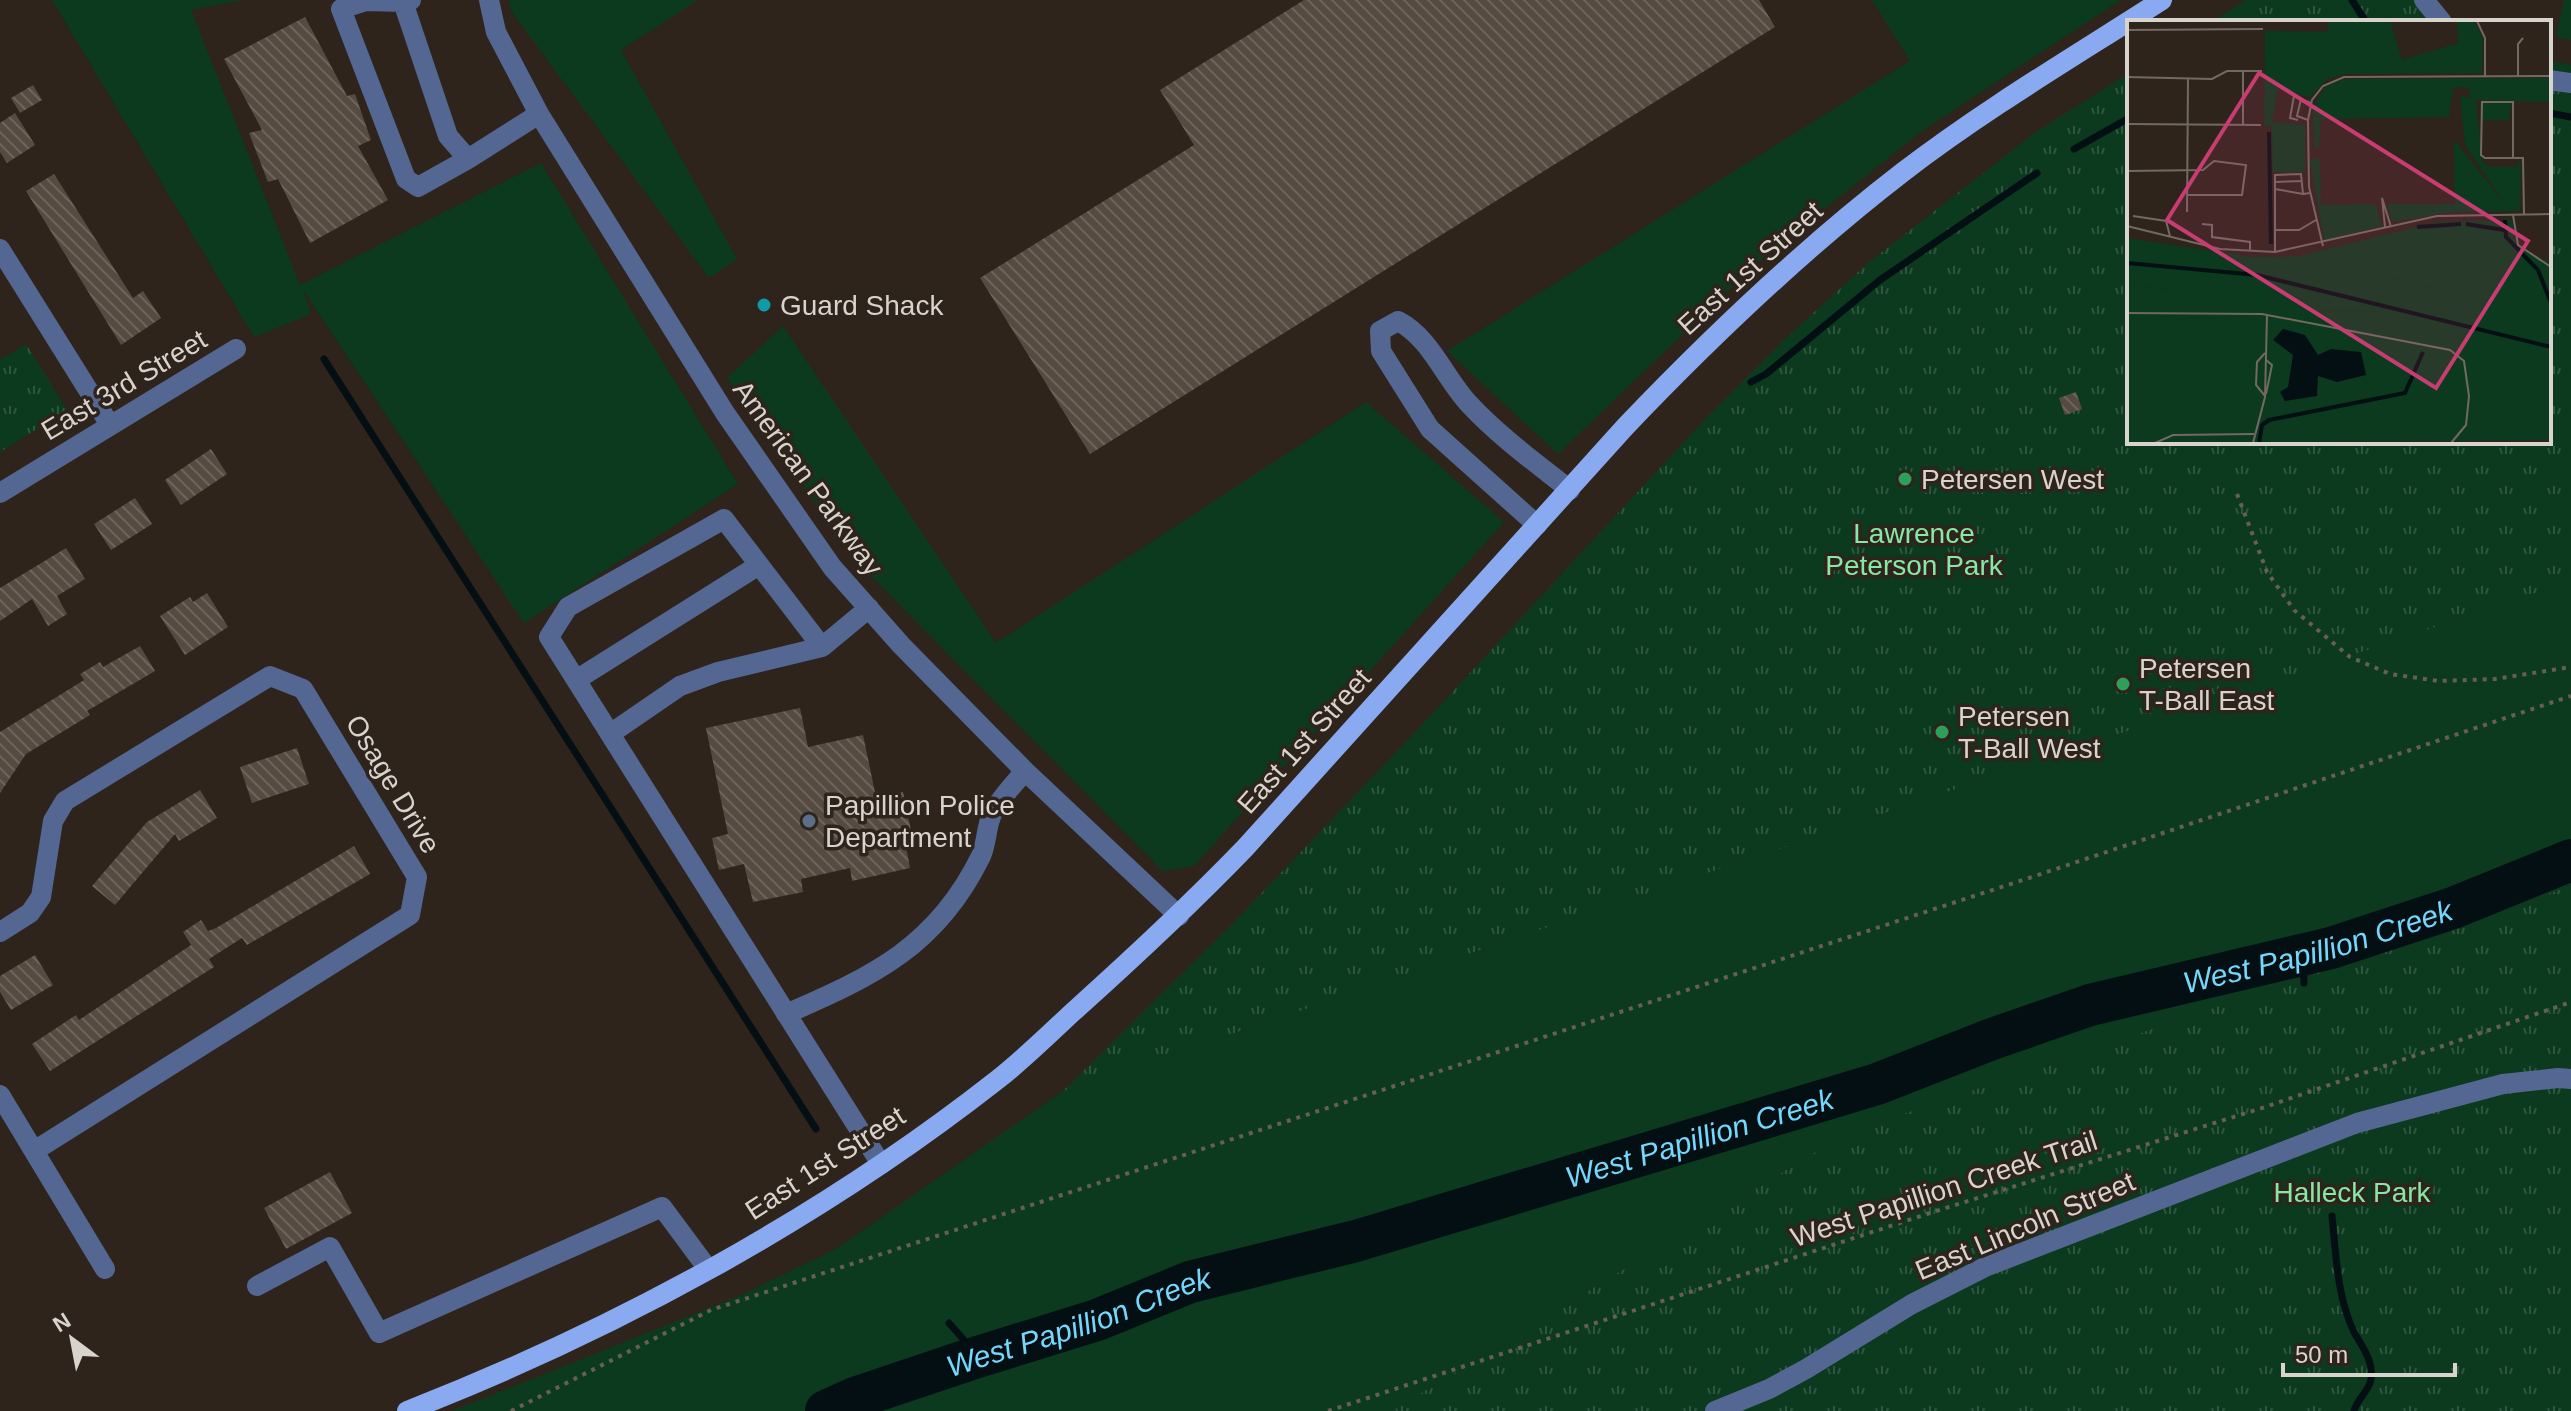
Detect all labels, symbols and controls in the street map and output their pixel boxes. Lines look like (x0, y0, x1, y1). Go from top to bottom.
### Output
inset map (2127, 20, 2551, 444)
street label: East 1st Street (1671, 195, 1829, 341)
place label: Guard Shack (780, 290, 944, 321)
marker: Guard Shack (755, 296, 773, 314)
street label: East 3rd Street (36, 324, 212, 446)
street label: American Parkway (727, 374, 889, 582)
place label: Petersen West (1921, 464, 2104, 495)
marker: Petersen West (1896, 470, 1914, 488)
park label: Lawrence Peterson Park (1825, 518, 2004, 581)
place label: Petersen T-Ball East (2139, 653, 2275, 716)
street label: East 1st Street (1231, 662, 1377, 820)
marker: Petersen T-Ball East (2114, 675, 2132, 693)
place label: Petersen T-Ball West (1958, 701, 2101, 764)
street label: Osage Drive (340, 709, 446, 859)
marker: Petersen T-Ball West (1933, 723, 1951, 741)
place label: Papillion Police Department (825, 790, 1015, 853)
marker: Papillion Police Department (800, 812, 818, 830)
water label: West Papillion Creek (2180, 892, 2458, 999)
water label: West Papillion Creek (1561, 1081, 1839, 1193)
street label: East 1st Street (740, 1100, 911, 1226)
street label: West Papillion Creek Trail (1787, 1125, 2101, 1253)
street label: East Lincoln Street (1911, 1166, 2139, 1286)
park label: Halleck Park (2273, 1177, 2432, 1208)
water label: West Papillion Creek (942, 1261, 1216, 1383)
north arrow (32, 1299, 112, 1379)
text: N (48, 1308, 75, 1337)
scale bar (2283, 1327, 2455, 1377)
text: 50 m (2295, 1341, 2348, 1368)

